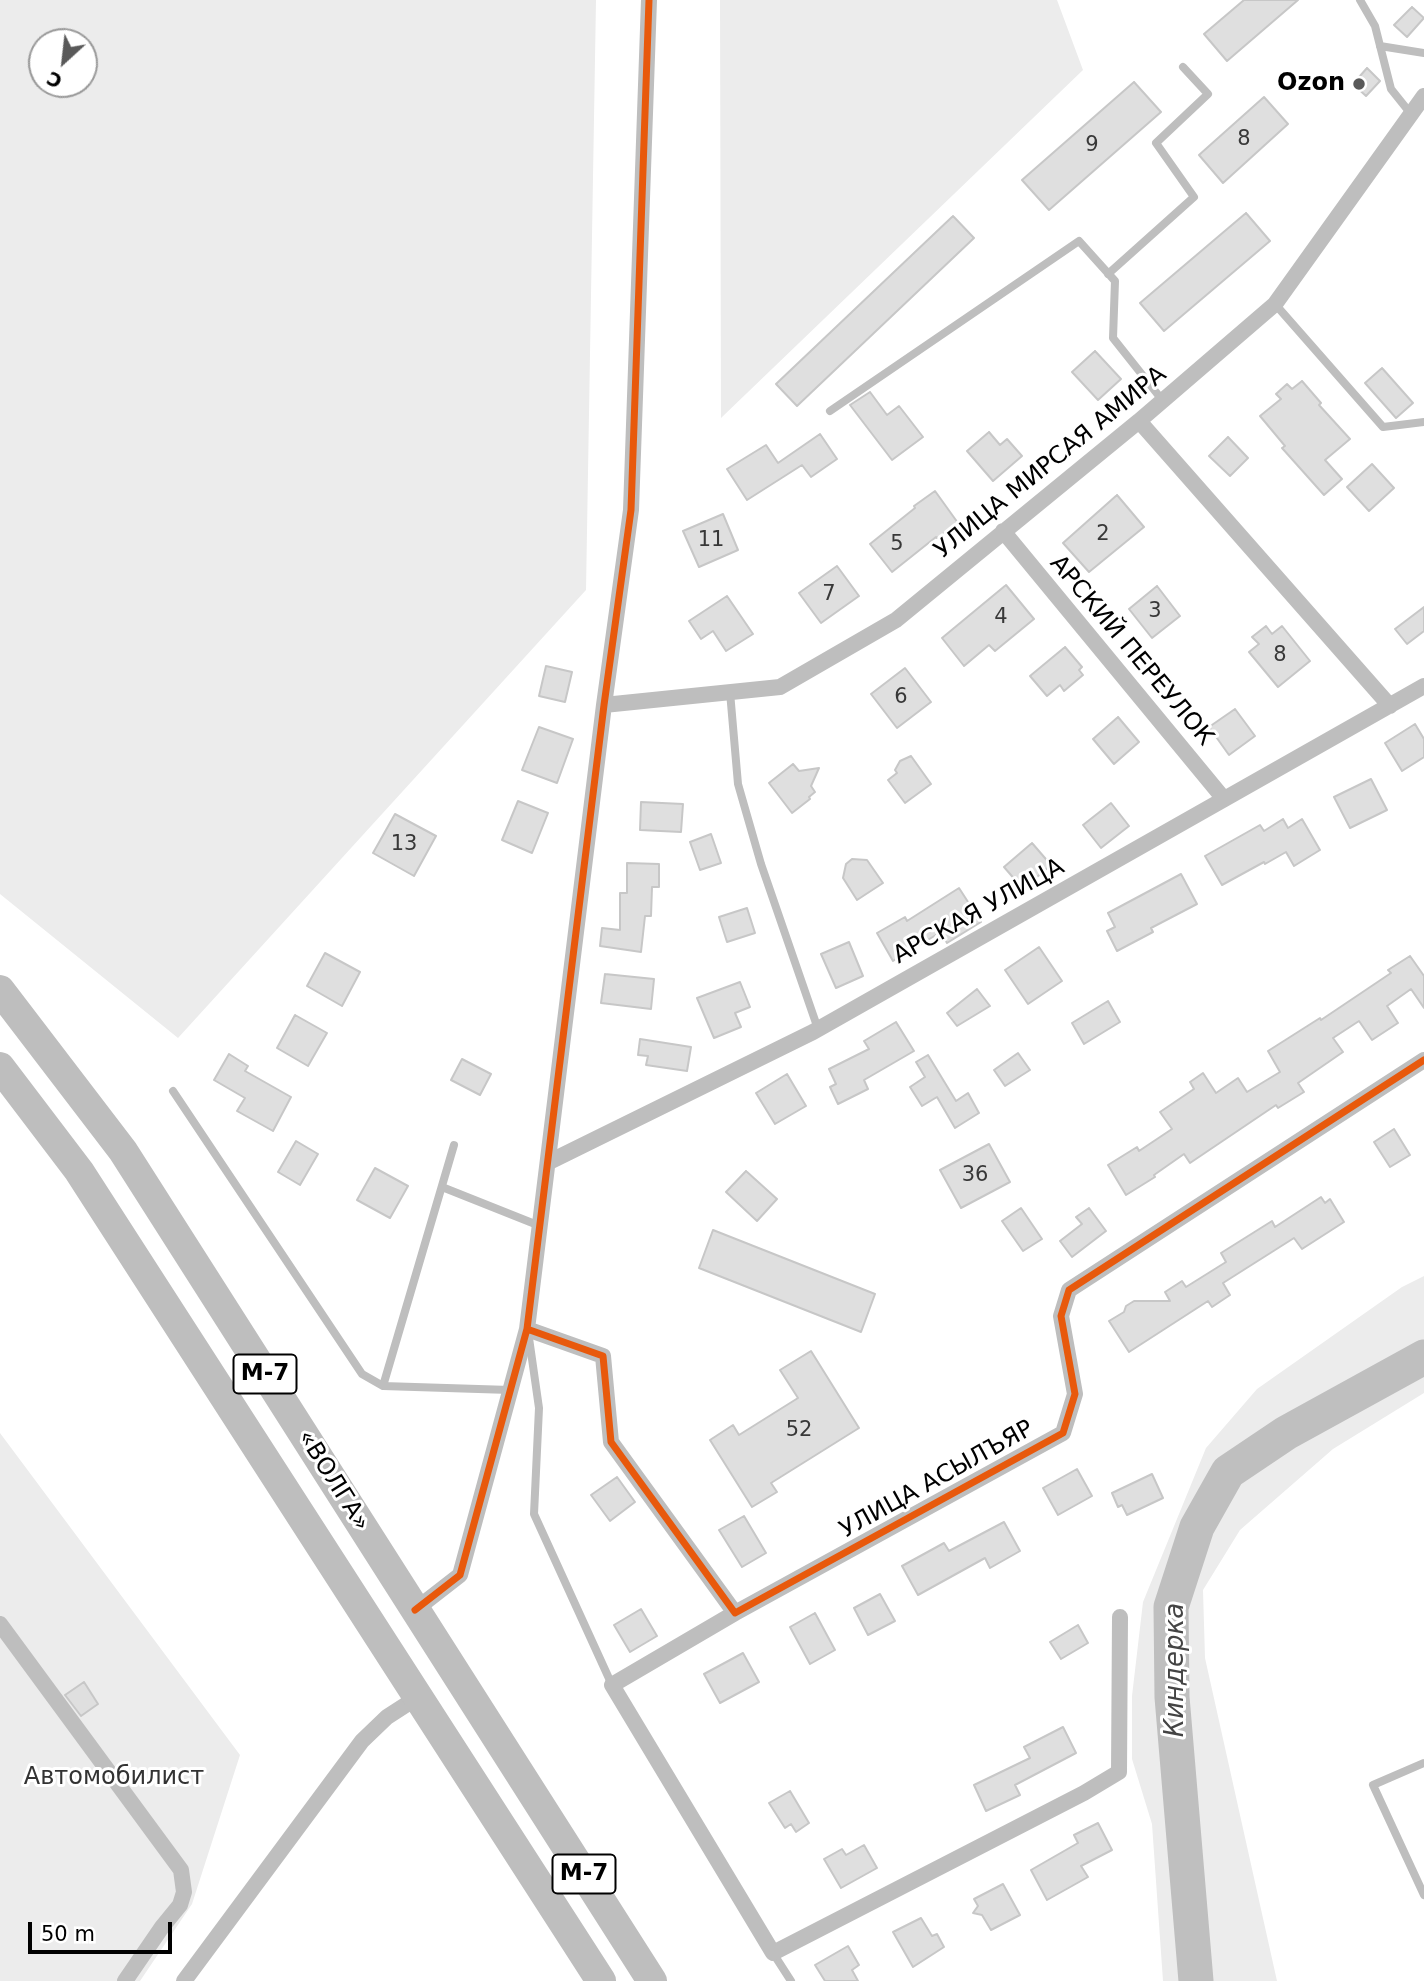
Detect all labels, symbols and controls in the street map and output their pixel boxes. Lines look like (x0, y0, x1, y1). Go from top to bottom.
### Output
north arrow (28, 28, 98, 98)
text: С (43, 67, 66, 93)
place label: Ozon (1277, 70, 1345, 98)
marker: Ozon (1351, 76, 1367, 92)
house number: 8 (1237, 127, 1251, 153)
house number: 9 (1085, 133, 1099, 159)
street label: УЛИЦА МИРСАЯ АМИРА (929, 361, 1173, 565)
house number: 2 (1096, 522, 1110, 548)
house number: 11 (698, 528, 724, 554)
house number: 5 (890, 532, 904, 558)
street label: АРСКИЙ ПЕРЕУЛОК (1043, 550, 1219, 752)
house number: 7 (822, 582, 836, 608)
house number: 3 (1148, 599, 1162, 625)
house number: 4 (994, 605, 1008, 631)
house number: 8 (1273, 643, 1287, 669)
house number: 6 (894, 685, 908, 711)
house number: 13 (391, 832, 417, 858)
street label: АРСКАЯ УЛИЦА (888, 853, 1070, 971)
house number: 36 (962, 1163, 988, 1189)
road number: М-7 (233, 1354, 296, 1394)
street label: УЛИЦА АСЫЛЪЯР (835, 1415, 1039, 1545)
house number: 52 (786, 1418, 812, 1444)
street label: «ВОЛГА» (291, 1425, 375, 1537)
water label: Киндерка (1160, 1603, 1192, 1737)
park label: Автомобилист (24, 1764, 204, 1792)
road number: М-7 (552, 1854, 616, 1894)
scale bar (32, 1908, 175, 1952)
text: 50 m (41, 1922, 95, 1946)

